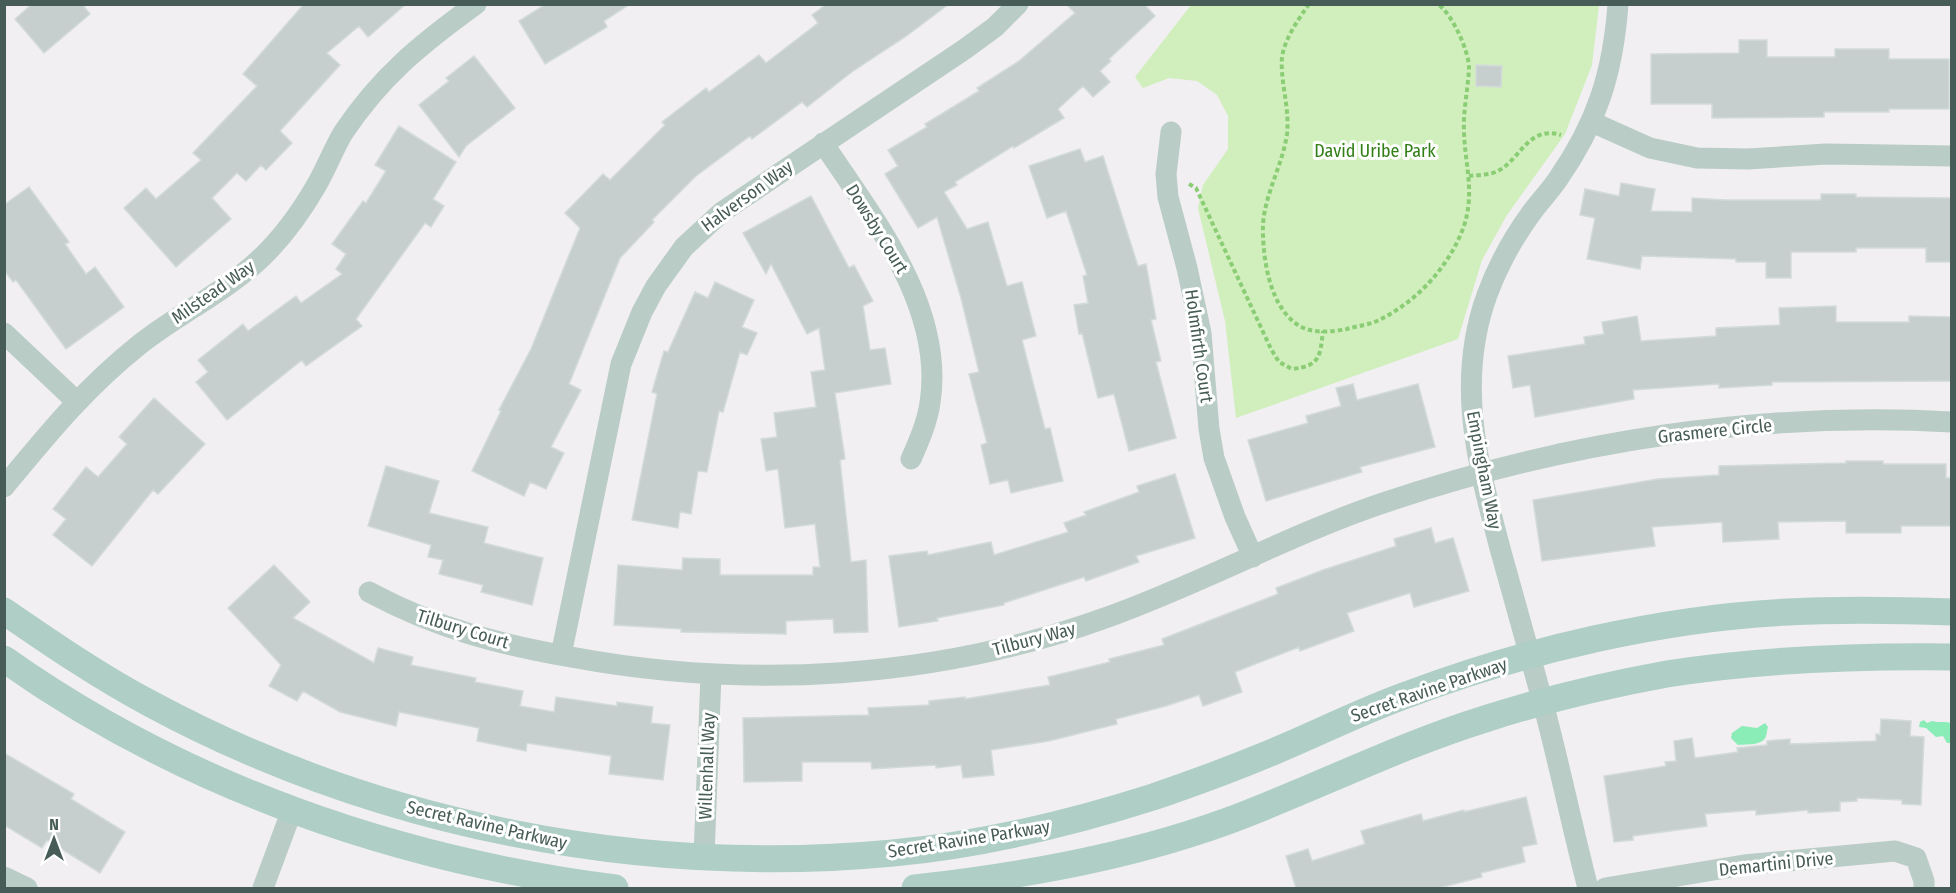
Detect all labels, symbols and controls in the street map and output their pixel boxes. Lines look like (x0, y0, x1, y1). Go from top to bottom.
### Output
park label: David Uribe Park (1314, 140, 1436, 162)
street label: Halverson Way (697, 156, 797, 236)
street label: Dowsby Court (841, 180, 913, 278)
street label: Milstead Way (167, 255, 259, 329)
street label: Holmfirth Court (1180, 288, 1218, 404)
street label: Empingham Way (1462, 409, 1506, 531)
street label: Grasmere Circle (1657, 414, 1773, 448)
street label: Tilbury Court (414, 605, 512, 653)
street label: Tilbury Way (990, 617, 1078, 661)
street label: Secret Ravine Parkway (1348, 653, 1510, 727)
street label: Willenhall Way (694, 712, 720, 820)
street label: Secret Ravine Parkway (405, 796, 569, 854)
north arrow (24, 809, 84, 869)
text: N (49, 815, 59, 834)
street label: Secret Ravine Parkway (886, 815, 1052, 863)
street label: Demartini Drive (1718, 847, 1834, 881)

